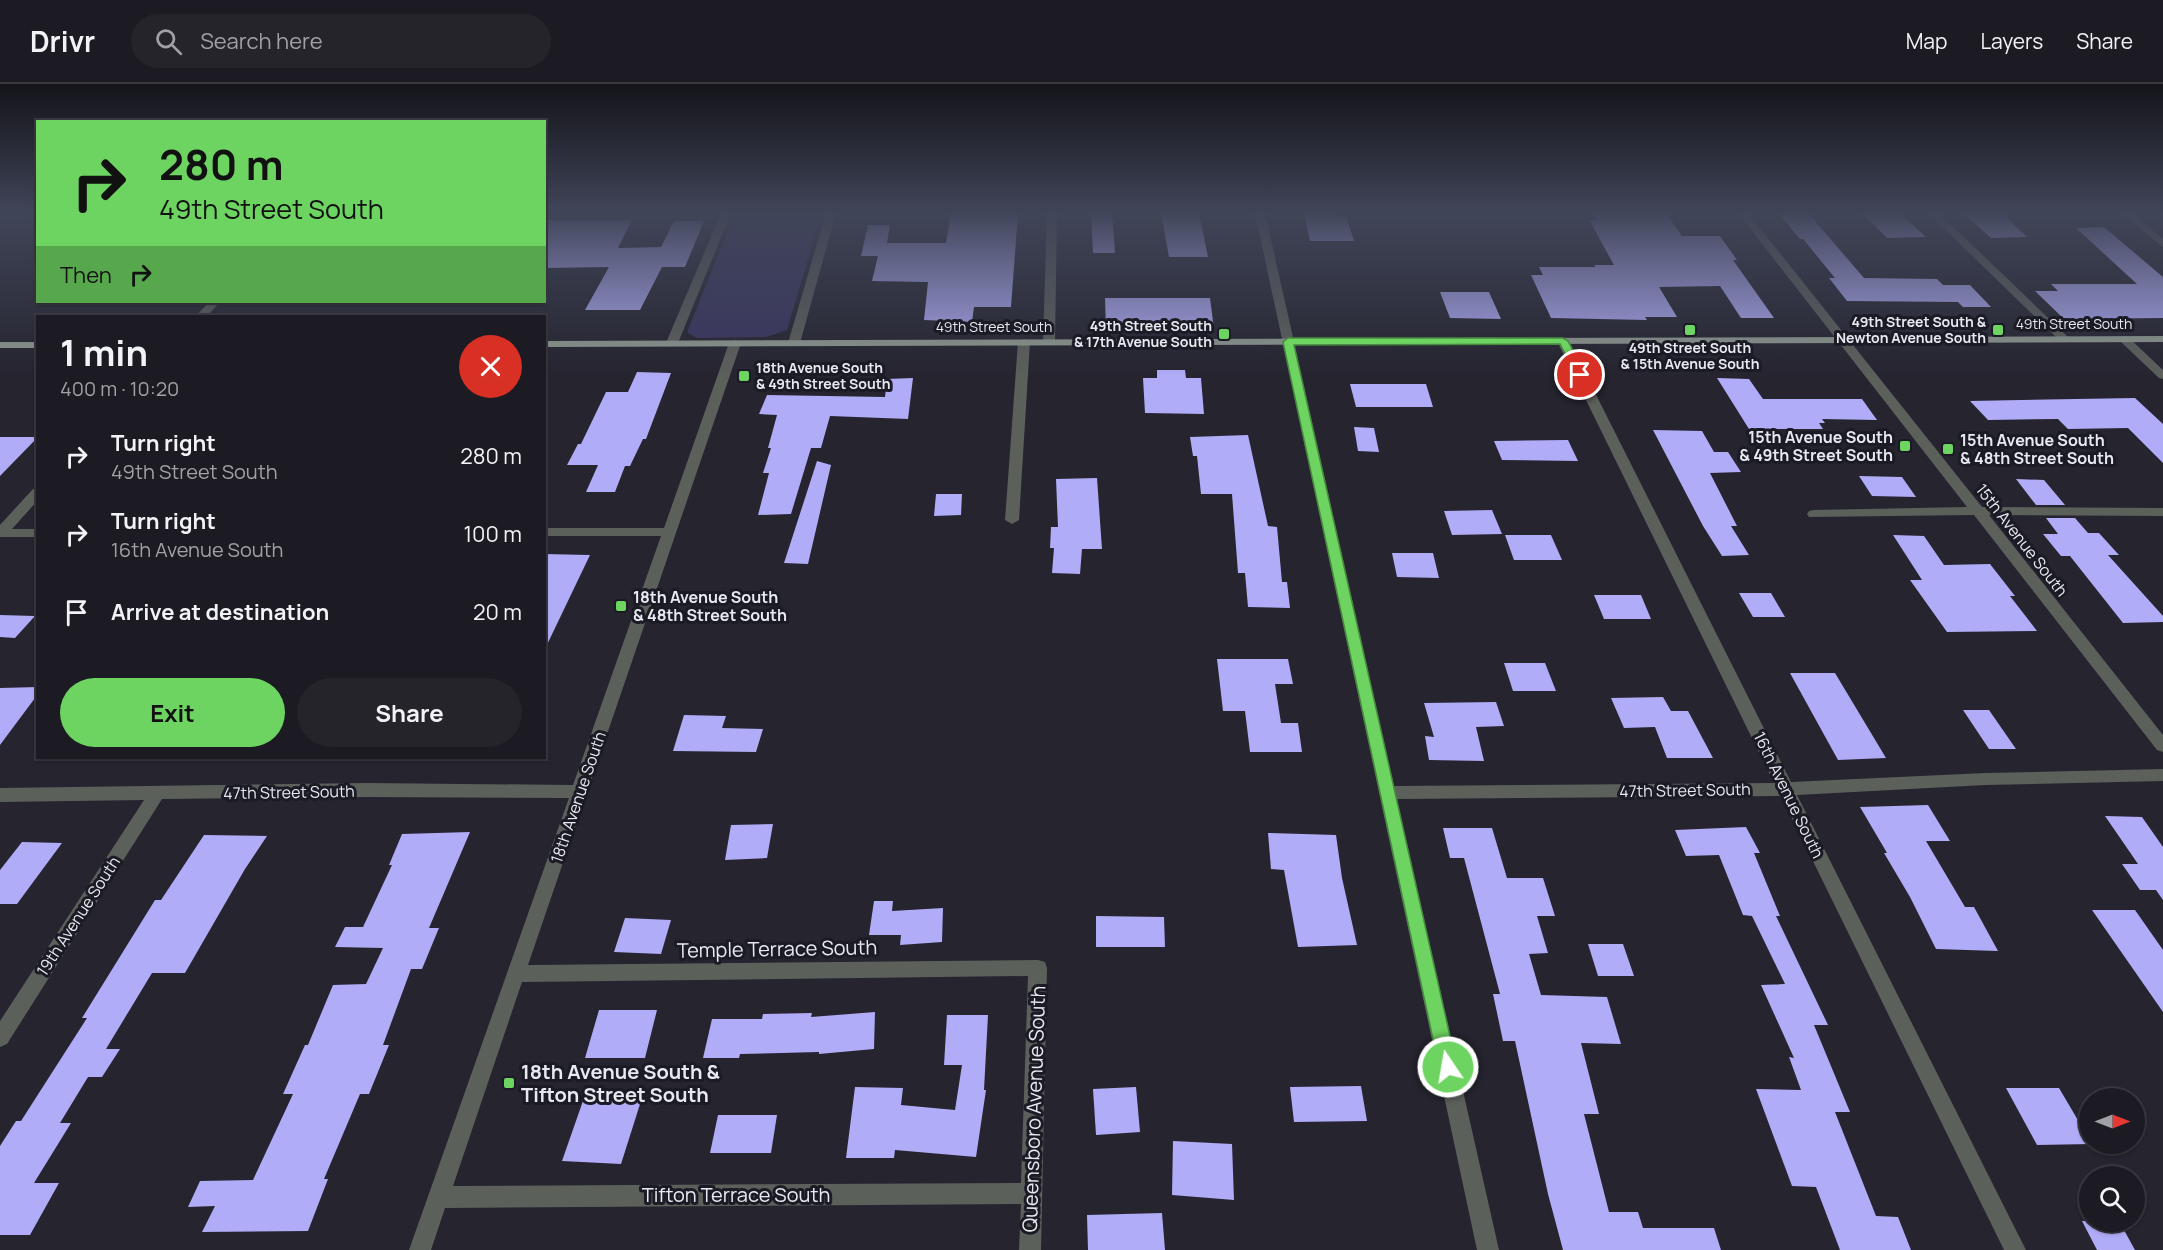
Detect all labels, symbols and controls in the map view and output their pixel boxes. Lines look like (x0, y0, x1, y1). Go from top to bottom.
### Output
search box (131, 14, 551, 68)
text: Drivr (30, 22, 95, 60)
icon: search (152, 25, 185, 58)
text: Search here (200, 26, 323, 56)
text: Map (1906, 27, 1947, 55)
text: Layers (1980, 27, 2043, 55)
text: Share (2076, 27, 2133, 55)
text: 280 m (159, 135, 284, 193)
icon: right (60, 144, 138, 222)
text: 49th Street South (159, 190, 384, 227)
icon: right (124, 258, 157, 291)
text: Then (60, 260, 112, 290)
place label: 49th Street South & Newton Avenue South (1836, 312, 1987, 347)
street label: 49th Street South (2016, 314, 2132, 333)
place label: 49th Street South & 17th Avenue South (1074, 316, 1212, 351)
street label: 49th Street South (936, 317, 1052, 336)
marker: 49th Street South & 15th Avenue South (1683, 323, 1697, 337)
marker: 49th Street South & Newton Avenue South (1991, 323, 2005, 337)
marker: 49th Street South & 17th Avenue South (1217, 327, 1231, 341)
text: 1 min (60, 328, 148, 377)
button: close (459, 335, 522, 398)
place label: 49th Street South & 15th Avenue South (1621, 338, 1759, 373)
pin (1554, 349, 1605, 400)
place label: 18th Avenue South & 49th Street South (756, 358, 891, 393)
icon: arrive (1563, 358, 1596, 391)
marker: 18th Avenue South & 49th Street South (737, 369, 751, 383)
text: 400 m · 10:20 (60, 375, 179, 402)
place label: 15th Avenue South & 49th Street South (1739, 426, 1893, 466)
text: Turn right (111, 428, 216, 458)
place label: 15th Avenue South & 48th Street South (1960, 429, 2114, 469)
marker: 15th Avenue South & 49th Street South (1898, 439, 1912, 453)
icon: right (60, 440, 93, 473)
text: 280 m (460, 441, 522, 471)
marker: 15th Avenue South & 48th Street South (1941, 442, 1955, 456)
text: 49th Street South (111, 458, 278, 485)
street label: 15th Avenue South (1971, 479, 2073, 601)
text: Turn right (111, 506, 216, 536)
icon: right (60, 518, 93, 551)
text: 100 m (464, 519, 522, 549)
text: 16th Avenue South (111, 536, 284, 563)
place label: 18th Avenue South & 48th Street South (633, 586, 787, 626)
icon: arrive (60, 596, 93, 629)
text: Arrive at destination (111, 597, 329, 627)
text: 20 m (473, 597, 522, 627)
marker: 18th Avenue South & 48th Street South (614, 599, 628, 613)
button: Exit (60, 678, 285, 747)
button: Share (297, 678, 522, 747)
street label: 18th Avenue South (545, 728, 611, 866)
street label: 16th Avenue South (1749, 728, 1829, 862)
street label: 47th Street South (1619, 778, 1751, 802)
street label: 47th Street South (223, 780, 355, 804)
street label: 19th Avenue South (31, 852, 125, 980)
street label: Temple Terrace South (677, 933, 877, 964)
street label: Queensboro Avenue South (1016, 985, 1051, 1233)
position arrow (1416, 1035, 1480, 1099)
place label: 18th Avenue South & Tifton Street South (521, 1058, 720, 1108)
marker: 18th Avenue South & Tifton Street South (502, 1076, 516, 1090)
north arrow (2079, 1088, 2145, 1154)
map controls (2079, 1088, 2145, 1232)
button: search (2079, 1166, 2145, 1232)
street label: Tifton Terrace South (642, 1181, 830, 1208)

